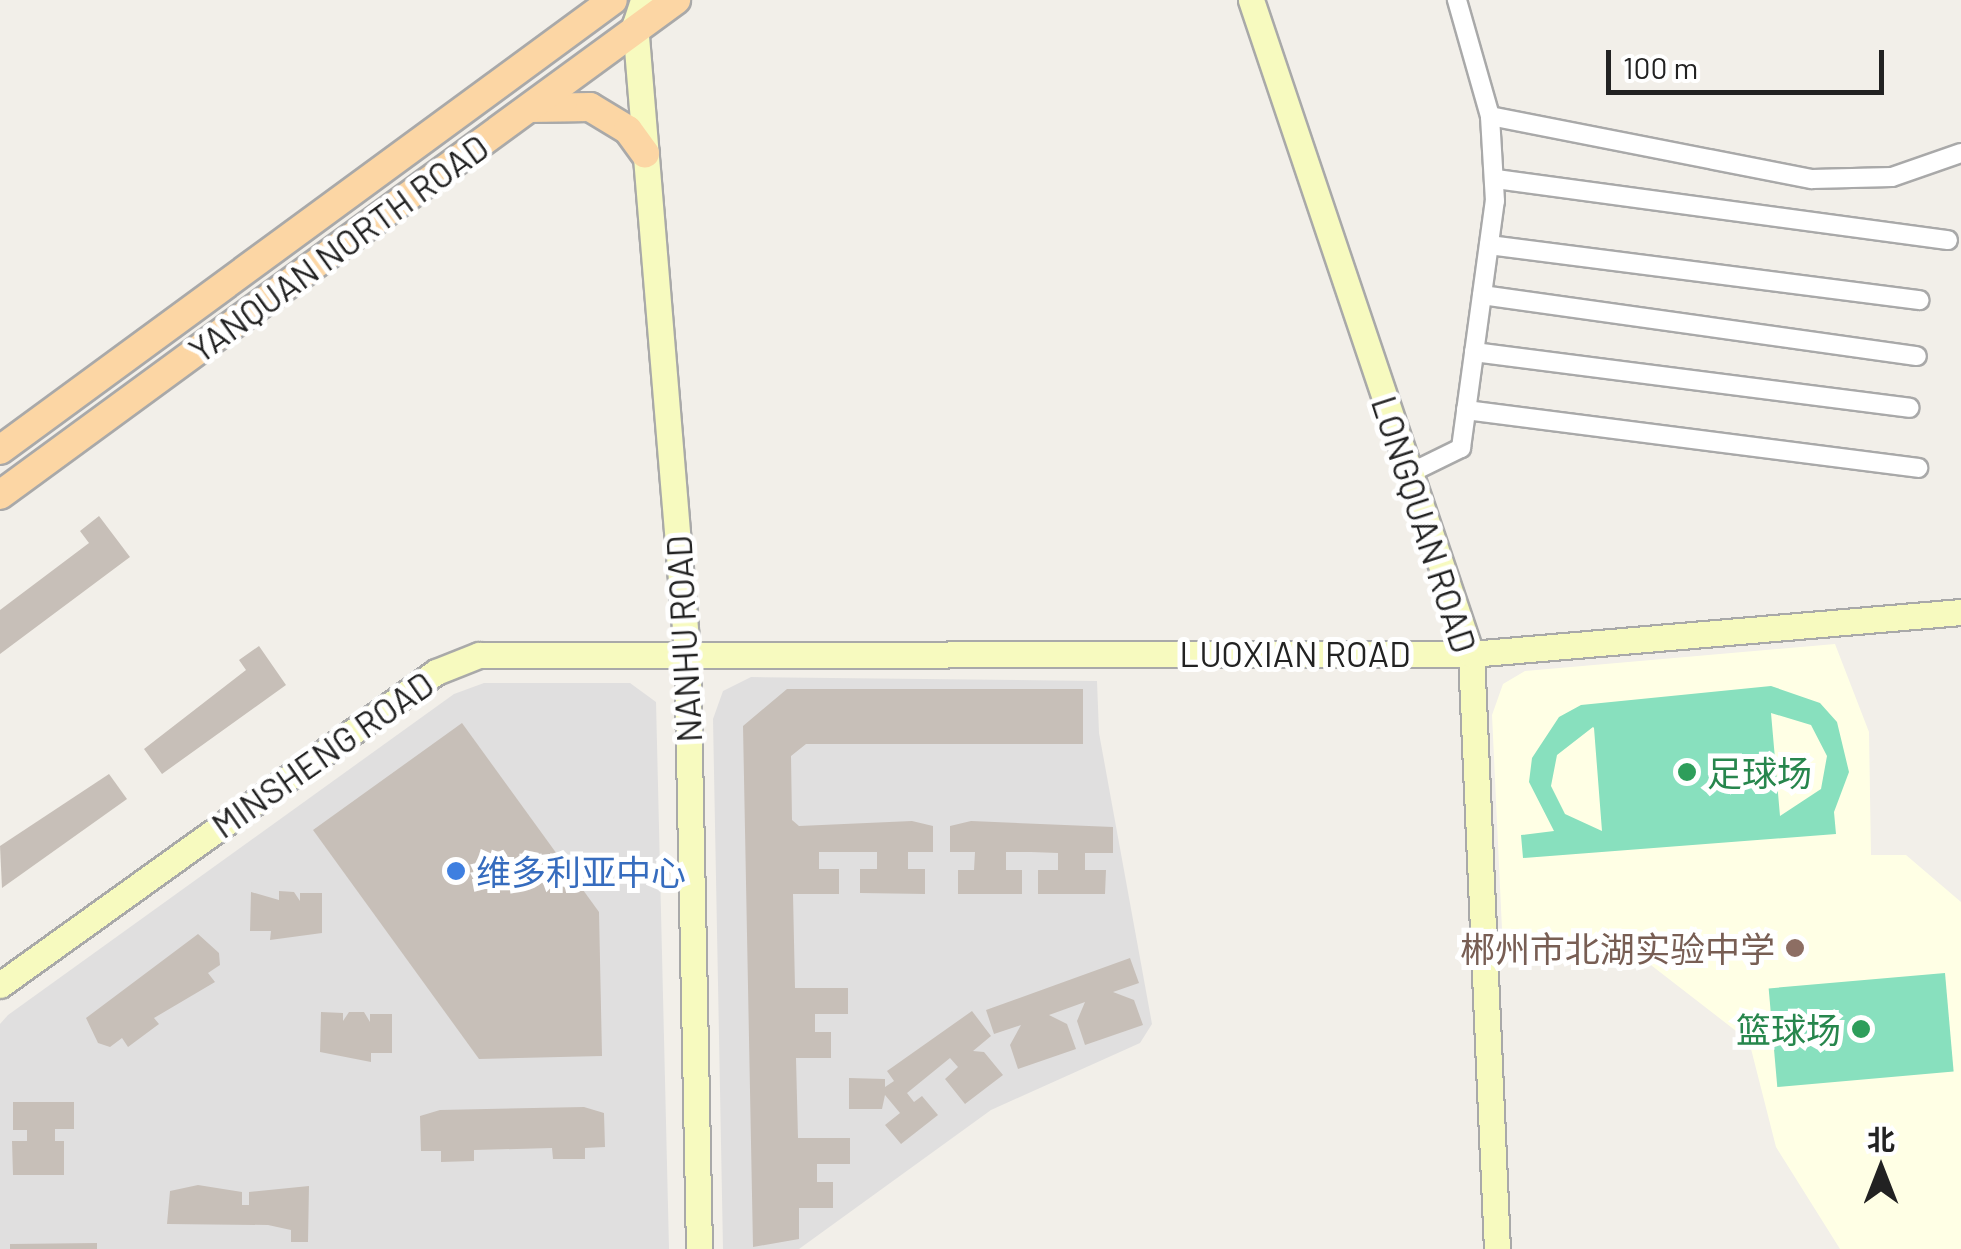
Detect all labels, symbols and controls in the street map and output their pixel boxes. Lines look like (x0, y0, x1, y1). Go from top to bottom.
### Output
scale bar (1611, 30, 1888, 92)
text: 100 m (1623, 49, 1698, 85)
street label: YANQUAN NORTH ROAD (180, 125, 496, 371)
street label: LONGQUAN ROAD (1364, 390, 1486, 658)
street label: NANHU ROAD (657, 534, 709, 744)
street label: LUOXIAN ROAD (1179, 632, 1411, 674)
street label: MINSHENG ROAD (203, 662, 441, 846)
place label: 足球场 (1707, 751, 1812, 793)
marker: 足球场 (1676, 761, 1698, 783)
place label: 维多利亚中心 (476, 850, 686, 892)
marker: 维多利亚中心 (445, 860, 467, 882)
place label: 郴州市北湖实验中学 (1460, 927, 1775, 969)
marker: 郴州市北湖实验中学 (1784, 937, 1806, 959)
place label: 篮球场 (1736, 1008, 1841, 1050)
marker: 篮球场 (1850, 1018, 1872, 1040)
north arrow (1831, 1119, 1931, 1219)
text: 北 (1867, 1122, 1895, 1156)

